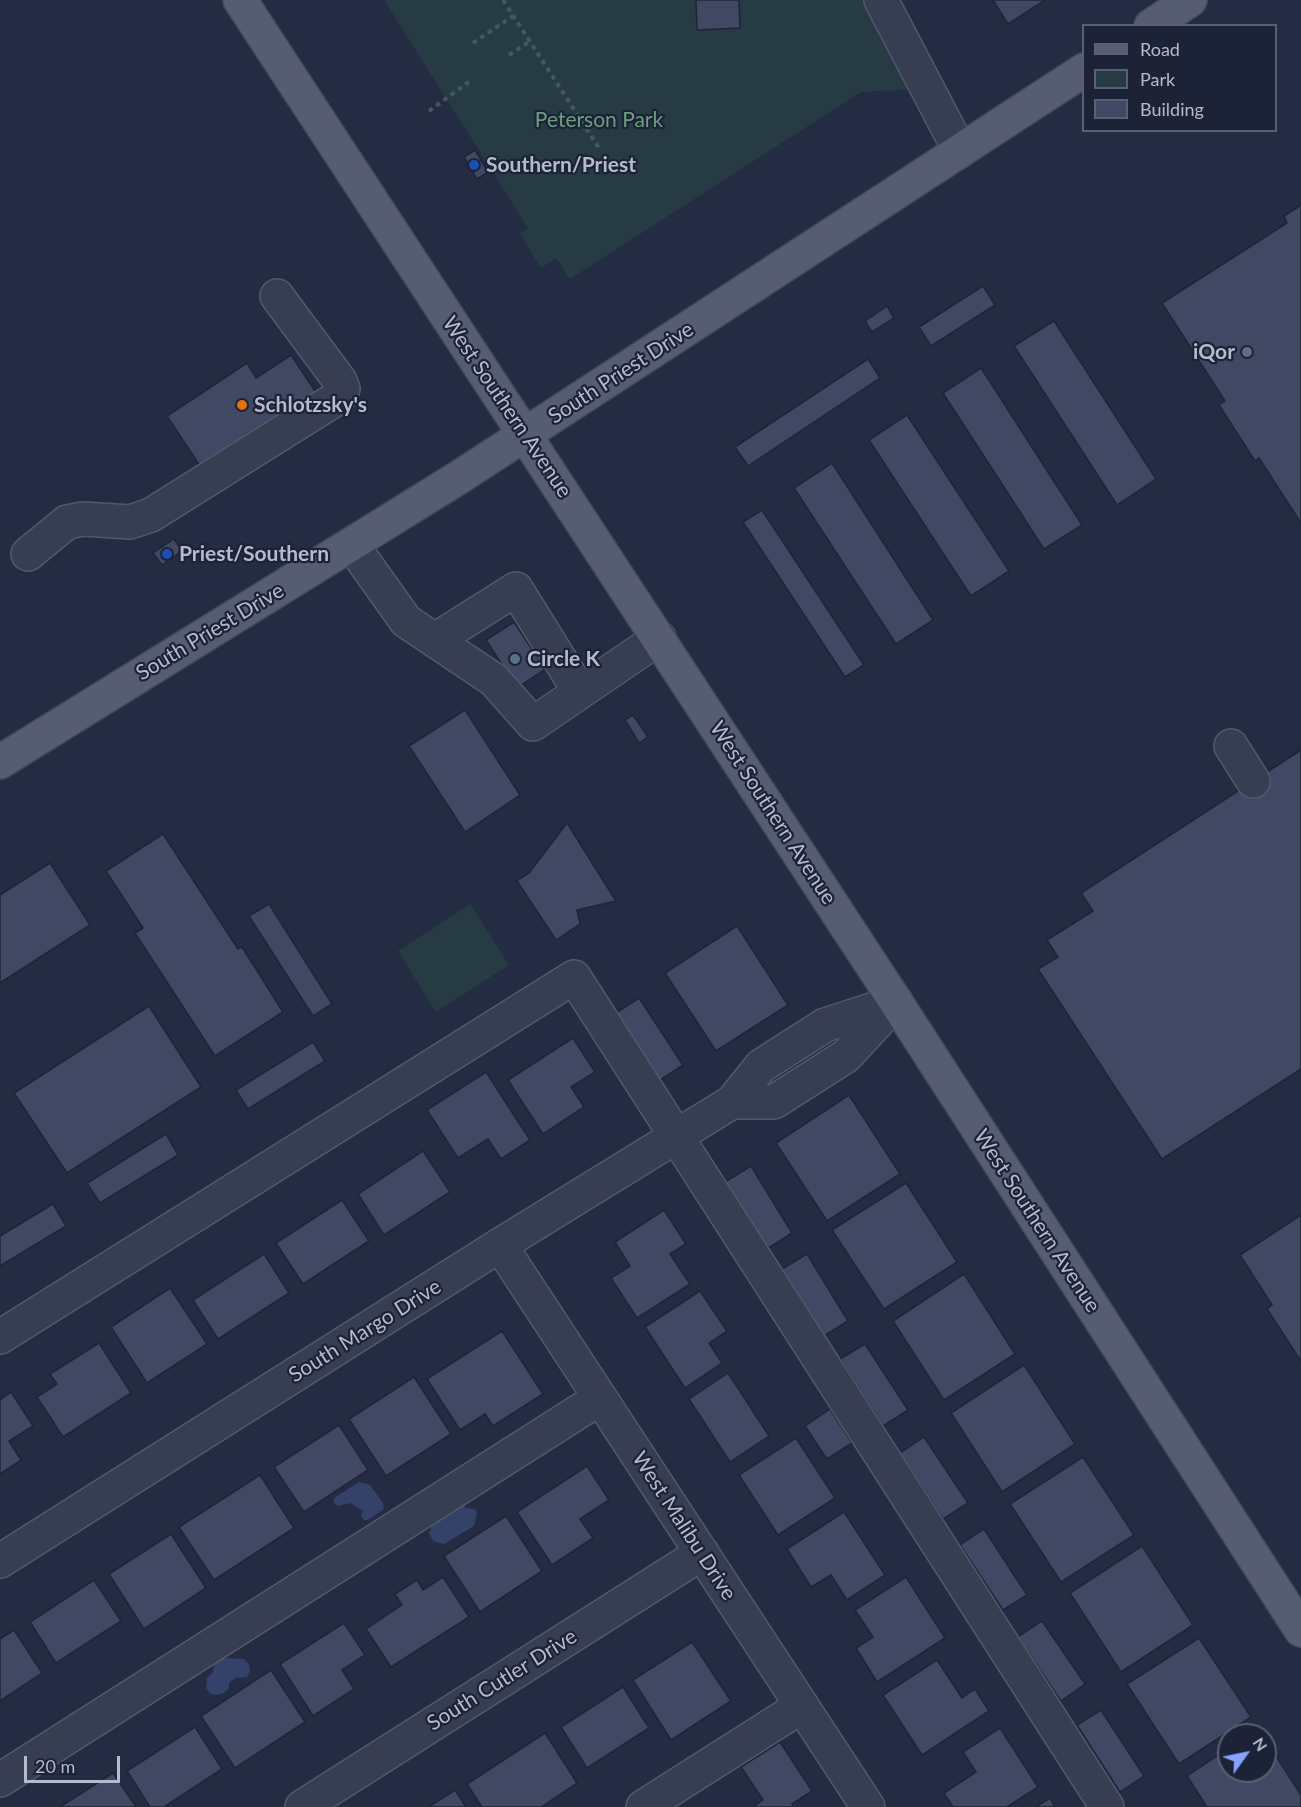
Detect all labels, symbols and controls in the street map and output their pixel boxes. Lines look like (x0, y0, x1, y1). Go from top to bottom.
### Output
legend (1082, 24, 1277, 132)
text: Road (1140, 38, 1180, 60)
text: Park (1140, 68, 1175, 90)
text: Building (1140, 98, 1204, 120)
park label: Peterson Park (535, 107, 663, 133)
place label: Southern/Priest (486, 152, 636, 178)
marker: Southern/Priest (467, 158, 481, 172)
street label: West Southern Avenue (437, 312, 577, 502)
street label: South Priest Drive (544, 317, 698, 429)
place label: iQor (1193, 339, 1235, 365)
marker: iQor (1240, 345, 1254, 359)
place label: Schlotzsky's (254, 392, 367, 418)
marker: Schlotzsky's (235, 398, 249, 412)
place label: Priest/Southern (179, 541, 329, 567)
marker: Priest/Southern (160, 547, 174, 561)
street label: South Priest Drive (132, 578, 288, 686)
place label: Circle K (527, 646, 600, 672)
marker: Circle K (508, 652, 522, 666)
street label: West Southern Avenue (704, 717, 842, 909)
street label: West Southern Avenue (968, 1125, 1106, 1317)
street label: South Margo Drive (284, 1274, 446, 1388)
street label: West Malibu Drive (627, 1447, 741, 1605)
street label: South Cutler Drive (422, 1624, 582, 1736)
north arrow (1217, 1723, 1277, 1783)
text: N (1250, 1734, 1272, 1754)
scale bar (27, 1744, 123, 1782)
text: 20 m (35, 1755, 75, 1777)

